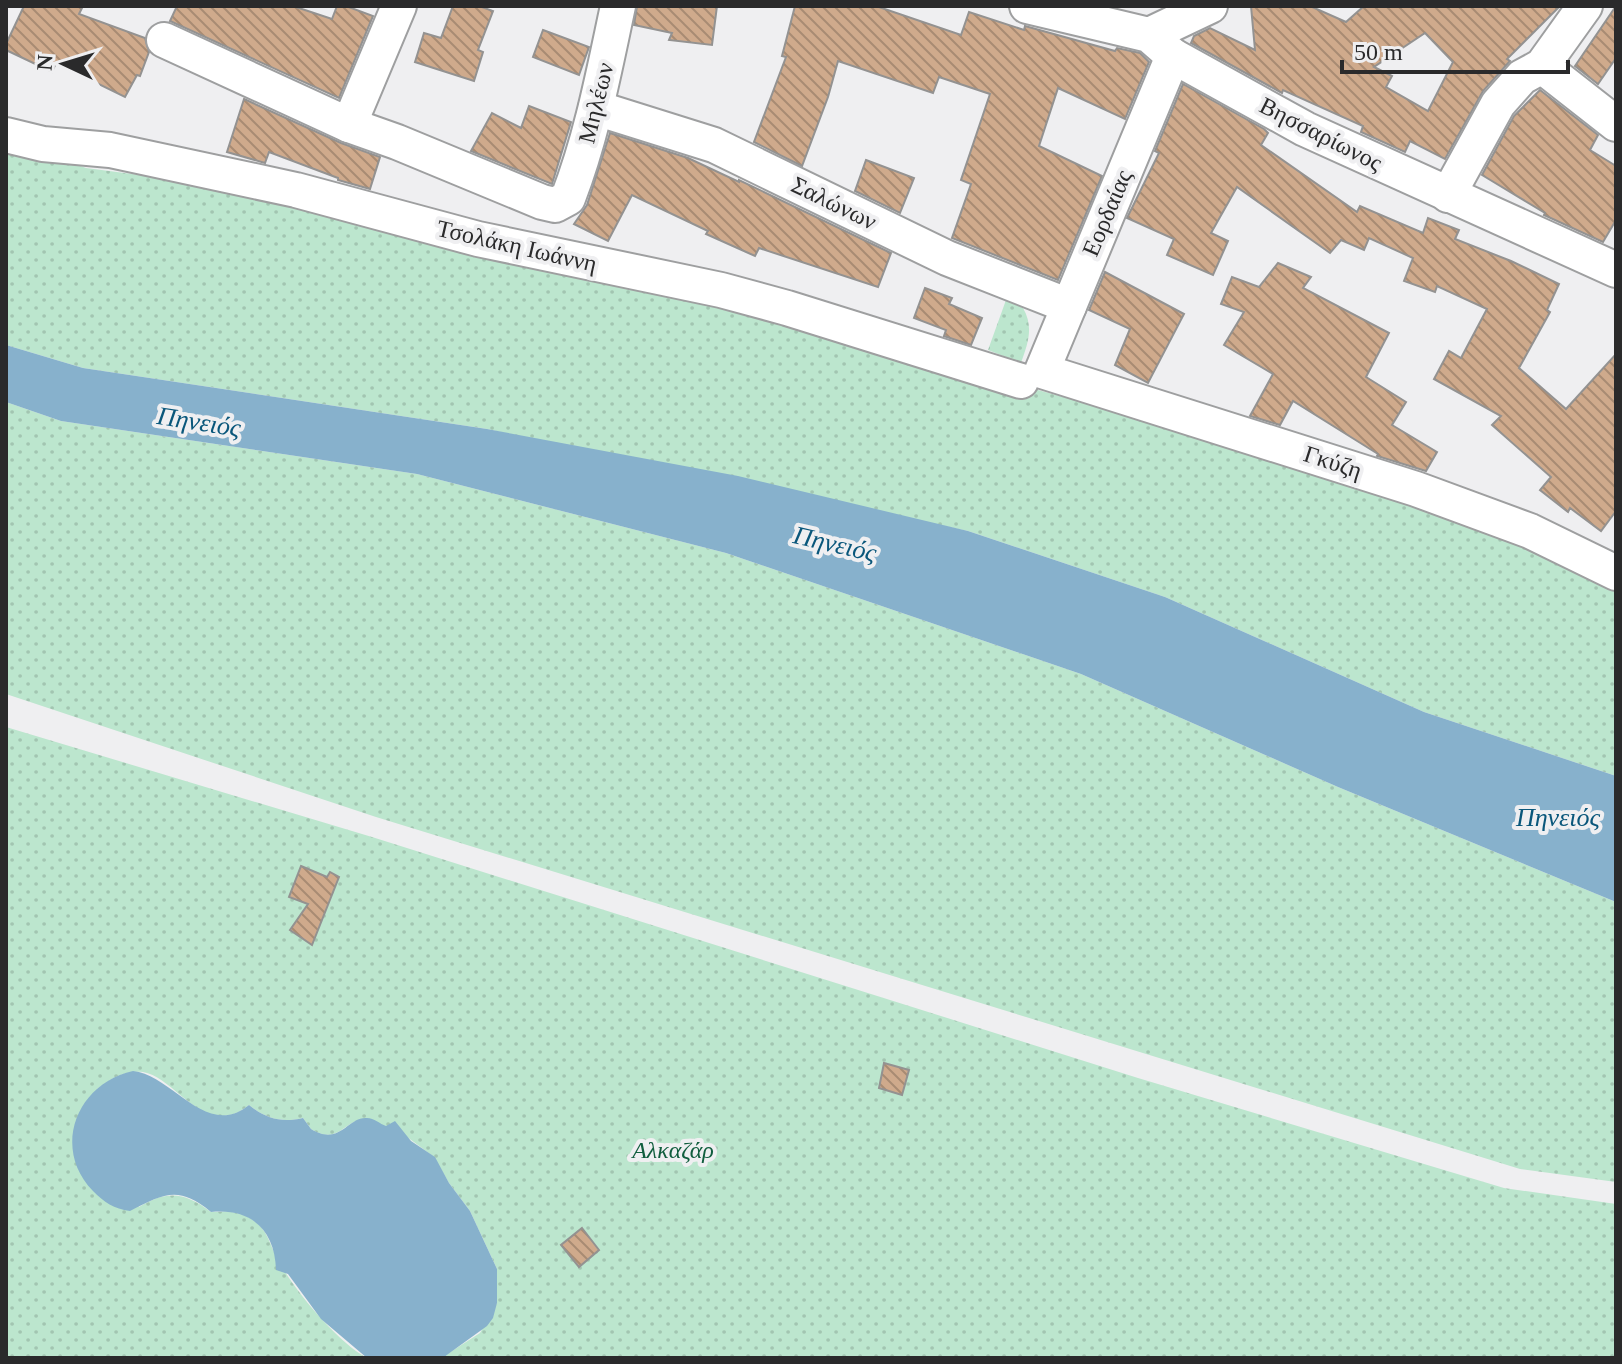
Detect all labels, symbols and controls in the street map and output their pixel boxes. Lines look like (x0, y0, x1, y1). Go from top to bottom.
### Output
north arrow (24, 24, 104, 104)
scale bar (1342, 24, 1568, 74)
text: 50 m (1354, 39, 1403, 65)
text: N (32, 54, 58, 71)
street label: Μηλέων (573, 60, 619, 146)
street label: Βησσαρίωνος (1256, 92, 1387, 176)
street label: Εορδαίας (1077, 166, 1137, 260)
street label: Σαλώνων (787, 171, 881, 235)
street label: Τσολάκη Ιωάννη (434, 215, 600, 277)
water label: Πηνειός (154, 401, 243, 443)
street label: Γκύζη (1301, 440, 1365, 484)
water label: Πηνειός (790, 520, 880, 568)
water label: Πηνειός (1515, 803, 1601, 832)
park label: Αλκαζάρ (630, 1137, 714, 1163)

